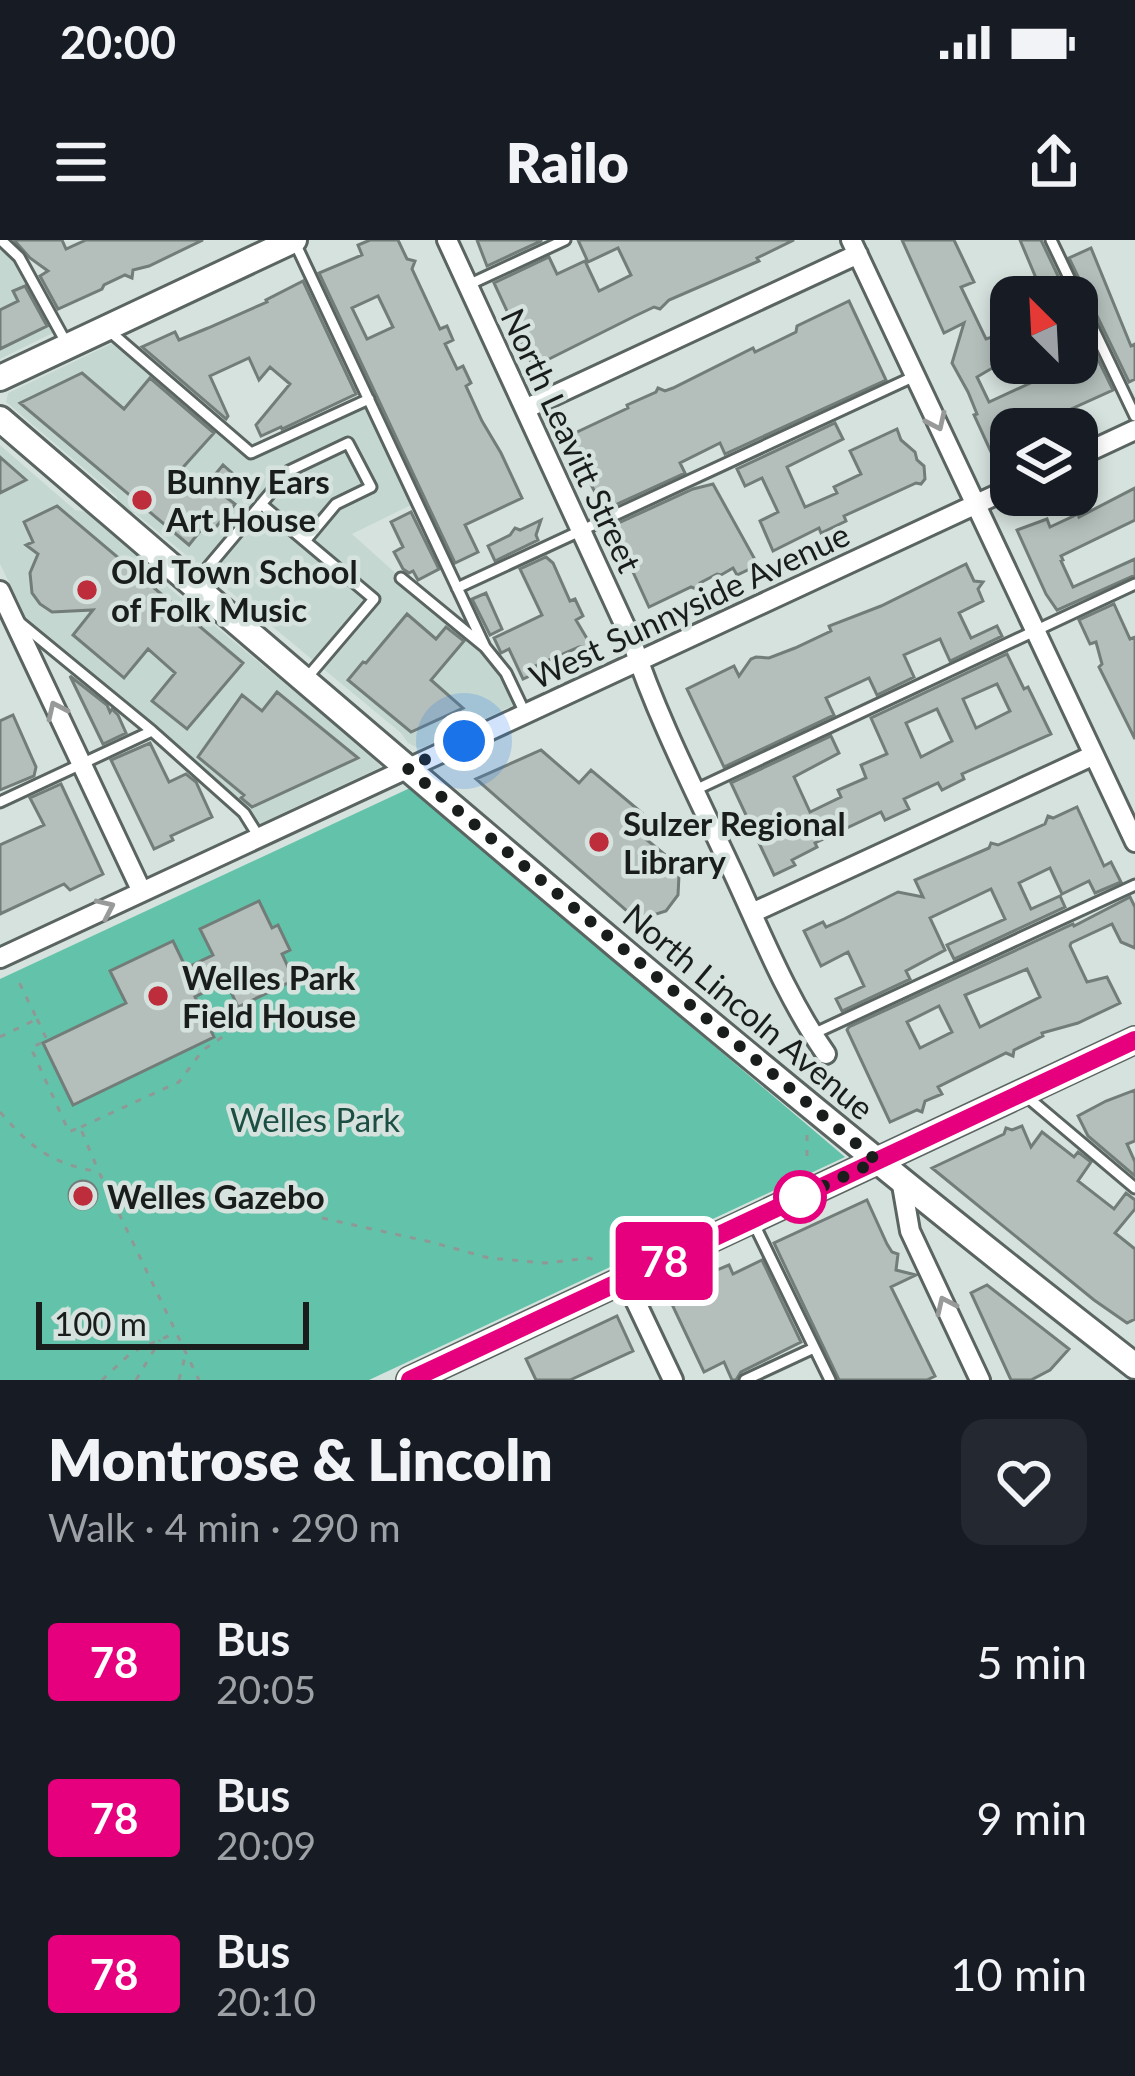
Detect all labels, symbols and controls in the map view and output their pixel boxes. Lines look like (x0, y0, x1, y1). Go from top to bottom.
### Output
text: 20:00 (60, 15, 176, 69)
icon: menu (48, 129, 114, 195)
icon: share (1021, 129, 1087, 195)
text: Railo (506, 130, 629, 195)
north arrow (990, 276, 1098, 384)
map controls (990, 276, 1098, 516)
street label: North Leavitt Street (493, 302, 651, 578)
button: layers (990, 408, 1098, 516)
one-way arrow (923, 410, 946, 431)
place label: Bunny Ears Art House (165, 461, 330, 539)
marker: Bunny Ears Art House (129, 487, 155, 513)
street label: West Sunnyside Avenue (523, 513, 855, 697)
place label: Old Town School of Folk Music (111, 551, 358, 629)
marker: Old Town School of Folk Music (74, 577, 100, 603)
one-way arrow (47, 701, 70, 722)
your location (434, 711, 494, 771)
place label: Sulzer Regional Library (623, 803, 846, 881)
marker: Sulzer Regional Library (586, 829, 612, 855)
street label: North Lincoln Avenue (616, 895, 882, 1127)
one-way arrow (94, 899, 115, 923)
place label: Welles Park Field House (182, 957, 356, 1035)
marker: Welles Park Field House (145, 983, 171, 1009)
park label: Welles Park (230, 1099, 400, 1139)
unlabelled marker (775, 1172, 825, 1222)
place label: Welles Gazebo (107, 1176, 325, 1216)
marker: Welles Gazebo (70, 1183, 96, 1209)
line badge: 78 (610, 1222, 718, 1300)
text: 78 (640, 1236, 688, 1286)
scale bar (36, 1296, 309, 1349)
one-way arrow (936, 1296, 959, 1317)
text: 100 m (54, 1303, 147, 1343)
button: heart (961, 1419, 1087, 1545)
text: Montrose & Lincoln (48, 1425, 553, 1493)
text: Walk · 4 min · 290 m (48, 1504, 401, 1550)
text: Bus (216, 1612, 290, 1666)
text: 5 min (976, 1635, 1087, 1689)
text: 78 (90, 1637, 138, 1687)
text: 20:05 (216, 1666, 316, 1712)
text: Bus (216, 1768, 290, 1822)
text: 9 min (976, 1791, 1087, 1845)
text: 78 (90, 1793, 138, 1843)
text: 20:09 (216, 1822, 316, 1868)
text: Bus (216, 1924, 290, 1978)
text: 10 min (950, 1947, 1087, 2001)
text: 78 (90, 1949, 138, 1999)
text: 20:10 (216, 1978, 316, 2024)

